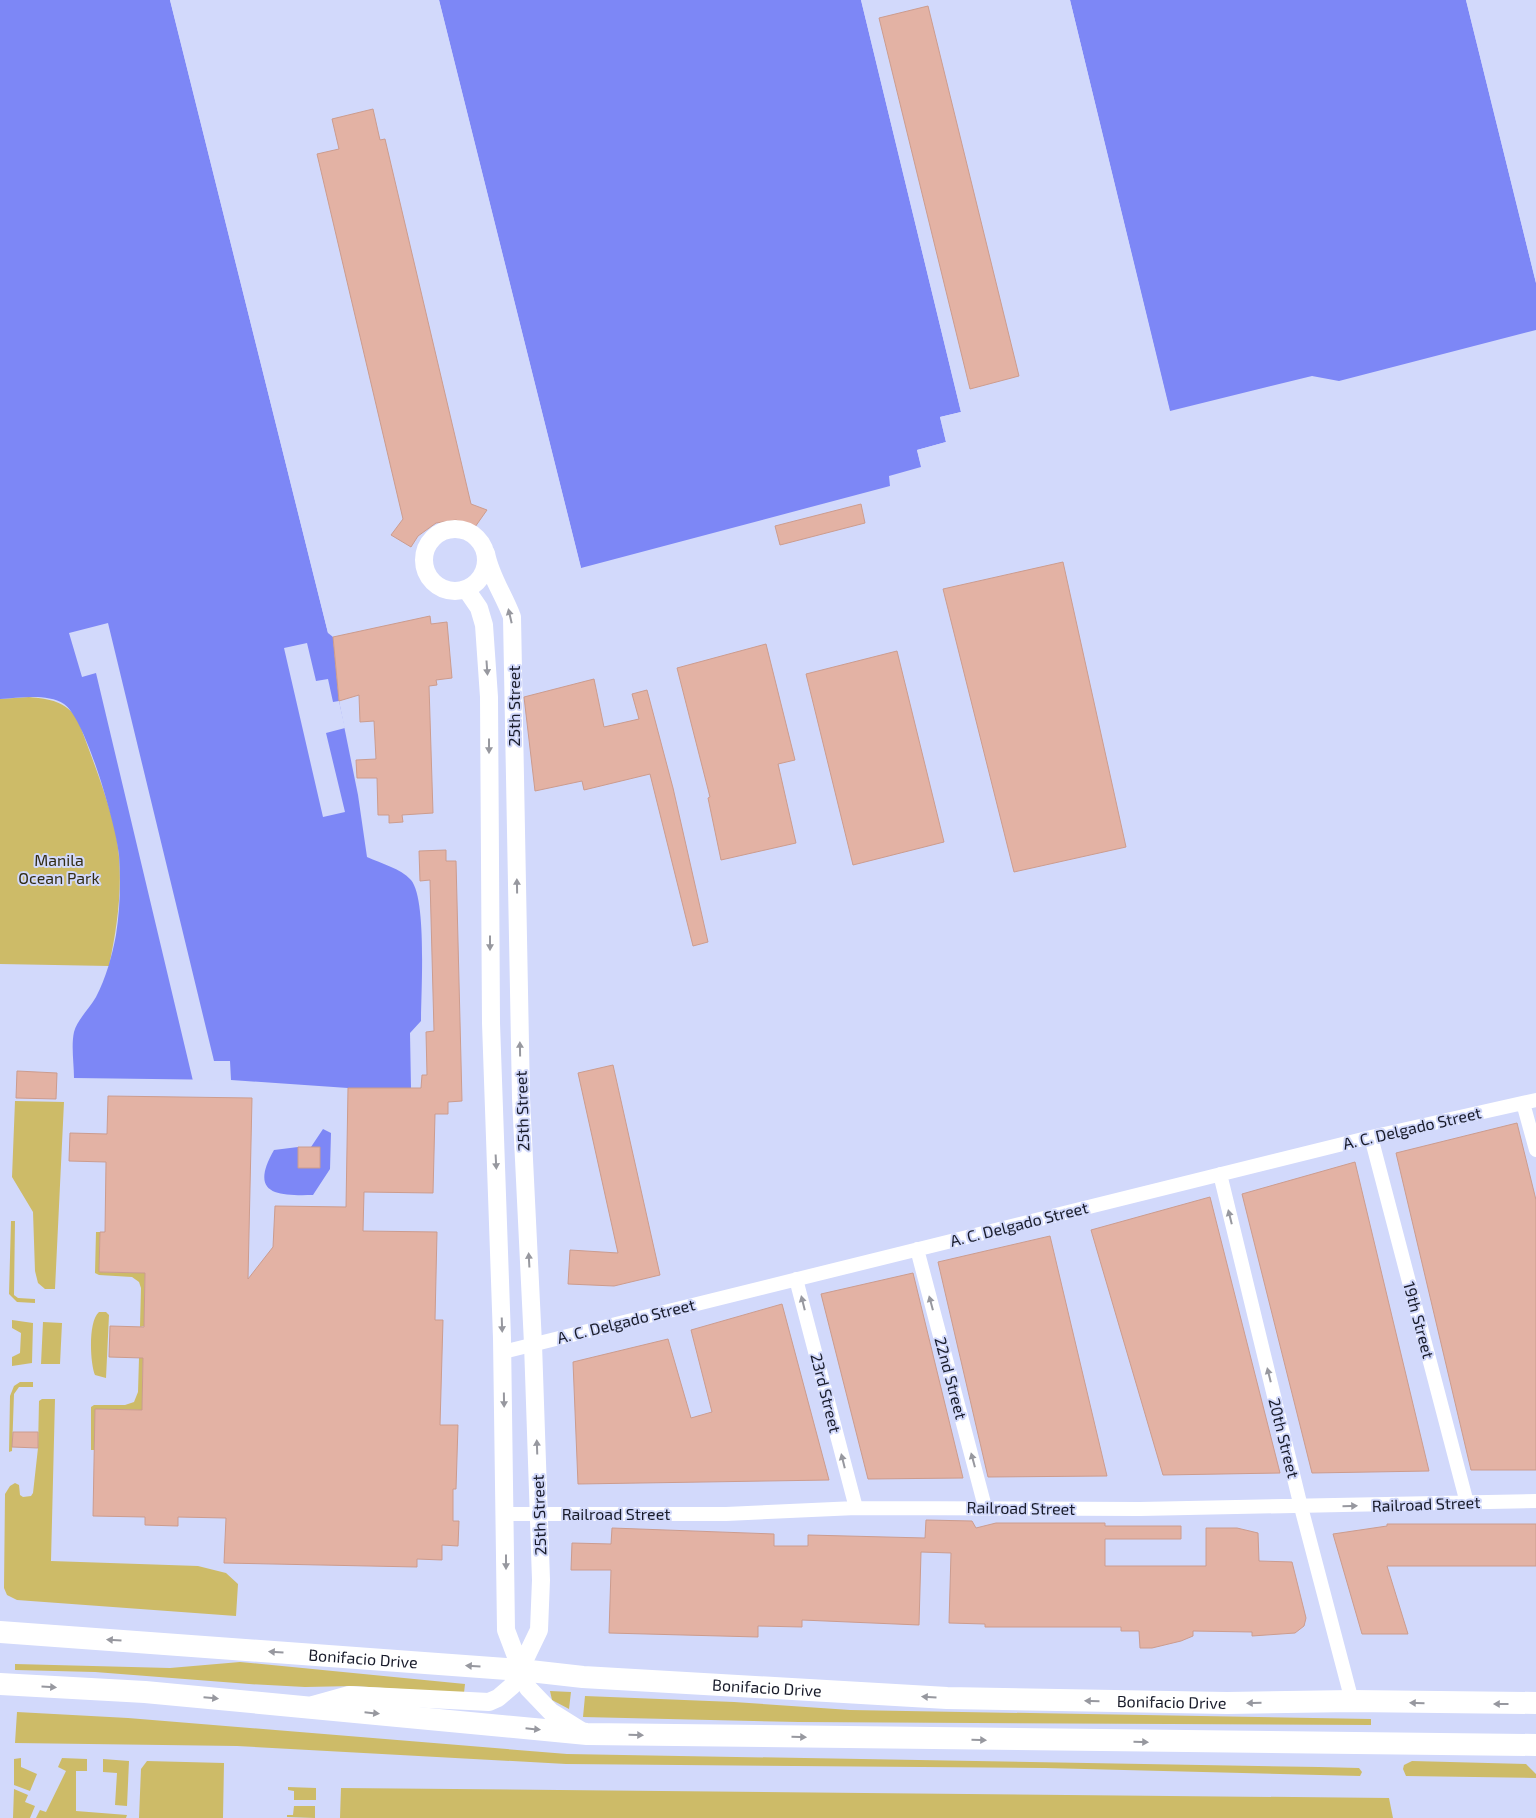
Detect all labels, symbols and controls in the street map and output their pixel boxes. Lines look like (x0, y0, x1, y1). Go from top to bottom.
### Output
one-way arrow (506, 608, 514, 623)
one-way arrow (483, 661, 491, 677)
street label: 25th Street (504, 666, 523, 747)
one-way arrow (485, 738, 493, 754)
park label: Manila Ocean Park (18, 850, 100, 887)
one-way arrow (513, 878, 521, 894)
one-way arrow (486, 935, 494, 951)
one-way arrow (516, 1041, 524, 1057)
street label: 25th Street (511, 1070, 532, 1152)
street label: A. C. Delgado Street (1341, 1102, 1483, 1153)
one-way arrow (493, 1155, 501, 1171)
street label: A. C. Delgado Street (948, 1197, 1090, 1250)
one-way arrow (1226, 1209, 1234, 1224)
one-way arrow (525, 1252, 533, 1268)
street label: 19th Street (1400, 1279, 1439, 1360)
street label: A. C. Delgado Street (555, 1294, 697, 1347)
one-way arrow (798, 1296, 806, 1311)
one-way arrow (927, 1296, 935, 1311)
one-way arrow (498, 1317, 506, 1333)
street label: 22nd Street (931, 1335, 972, 1421)
street label: 23rd Street (807, 1351, 846, 1435)
one-way arrow (1265, 1367, 1273, 1382)
one-way arrow (500, 1393, 508, 1409)
street label: 20th Street (1265, 1396, 1304, 1480)
one-way arrow (533, 1439, 541, 1455)
one-way arrow (839, 1453, 847, 1468)
one-way arrow (969, 1453, 977, 1468)
street label: 25th Street (528, 1474, 549, 1556)
street label: Railroad Street (1371, 1492, 1481, 1515)
street label: Railroad Street (967, 1497, 1076, 1518)
one-way arrow (1342, 1502, 1358, 1510)
street label: Railroad Street (562, 1504, 670, 1523)
one-way arrow (502, 1555, 510, 1571)
one-way arrow (105, 1636, 121, 1644)
street label: Bonifacio Drive (308, 1645, 418, 1671)
one-way arrow (268, 1647, 284, 1655)
one-way arrow (465, 1662, 481, 1670)
street label: Bonifacio Drive (712, 1674, 822, 1700)
one-way arrow (41, 1683, 57, 1691)
street label: Bonifacio Drive (1117, 1691, 1227, 1712)
one-way arrow (921, 1693, 937, 1701)
one-way arrow (203, 1694, 219, 1702)
one-way arrow (1083, 1697, 1099, 1705)
one-way arrow (1246, 1699, 1262, 1707)
one-way arrow (1408, 1699, 1424, 1707)
one-way arrow (1492, 1700, 1508, 1708)
one-way arrow (364, 1709, 380, 1717)
one-way arrow (526, 1725, 542, 1733)
one-way arrow (628, 1731, 644, 1739)
one-way arrow (791, 1733, 807, 1741)
one-way arrow (971, 1736, 987, 1744)
one-way arrow (1133, 1738, 1149, 1746)

